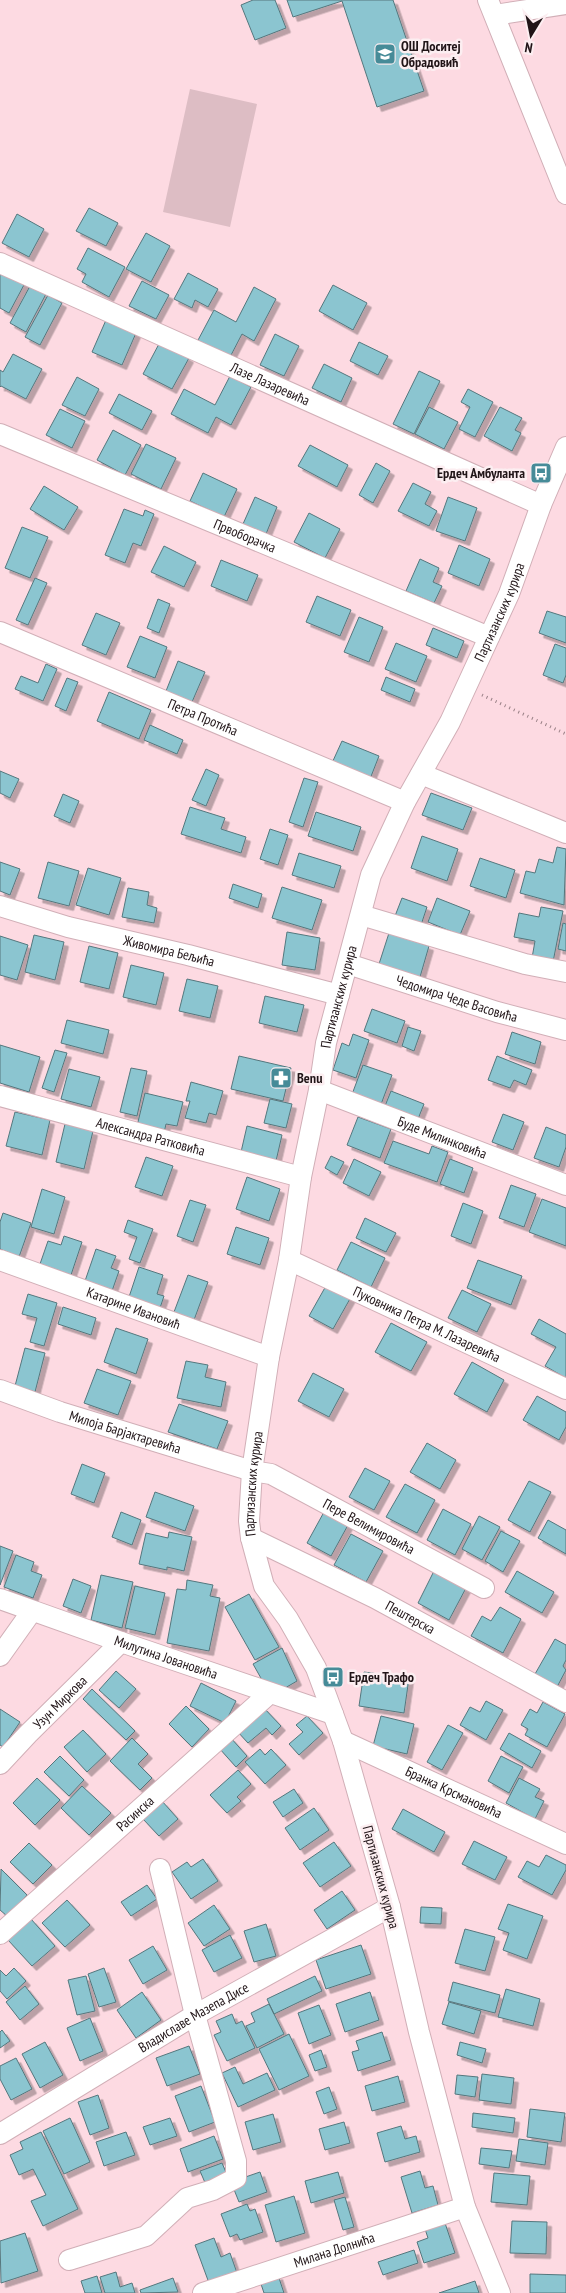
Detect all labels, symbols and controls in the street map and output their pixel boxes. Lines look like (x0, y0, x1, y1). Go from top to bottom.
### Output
north arrow (506, 10, 556, 60)
place label: ОШ Доситеј Обрадовић (401, 37, 461, 71)
text: N (523, 38, 534, 57)
school or university icon: ОШ Доситеј Обрадовић (373, 42, 397, 66)
street label: Лазе Лазаревића (227, 358, 313, 409)
bus stop icon: Ердеч Амбуланта (529, 461, 553, 485)
place label: Ердеч Амбуланта (437, 464, 525, 482)
street label: Првоборачка (211, 515, 278, 556)
street label: Партизанских курира (470, 560, 528, 664)
street label: Петра Протића (165, 695, 241, 740)
street label: Живомира Бељића (121, 931, 217, 971)
street label: Партизанских курира (316, 943, 361, 1049)
street label: Чедомира Чеде Васовића (393, 971, 519, 1026)
pharmacy icon: Benu (269, 1066, 293, 1090)
place label: Benu (297, 1069, 322, 1087)
street label: Буде Милинковића (395, 1112, 489, 1163)
street label: Александра Ратковића (94, 1113, 207, 1160)
street label: Пуковника Петра М. Лазаревића (350, 1282, 503, 1366)
street label: Катарине Ивановић (84, 1283, 183, 1333)
street label: Милоја Барјактаревића (67, 1406, 183, 1458)
street label: Партизанских курира (240, 1430, 267, 1537)
street label: Пере Велимировића (320, 1495, 418, 1558)
street label: Пештерска (382, 1596, 438, 1638)
street label: Милутина Јовановића (112, 1631, 220, 1683)
bus stop icon: Ердеч Трафо (321, 1665, 345, 1689)
place label: Ердеч Трафо (349, 1668, 414, 1686)
street label: Узун Миркова (29, 1672, 91, 1733)
street label: Бранка Крсмановића (402, 1762, 505, 1822)
street label: Расинска (112, 1792, 158, 1835)
street label: Партизанских курира (359, 1824, 403, 1930)
street label: Владиславе Мазепа Дисе (135, 1978, 252, 2056)
street label: Милана Долнића (291, 2228, 377, 2272)

